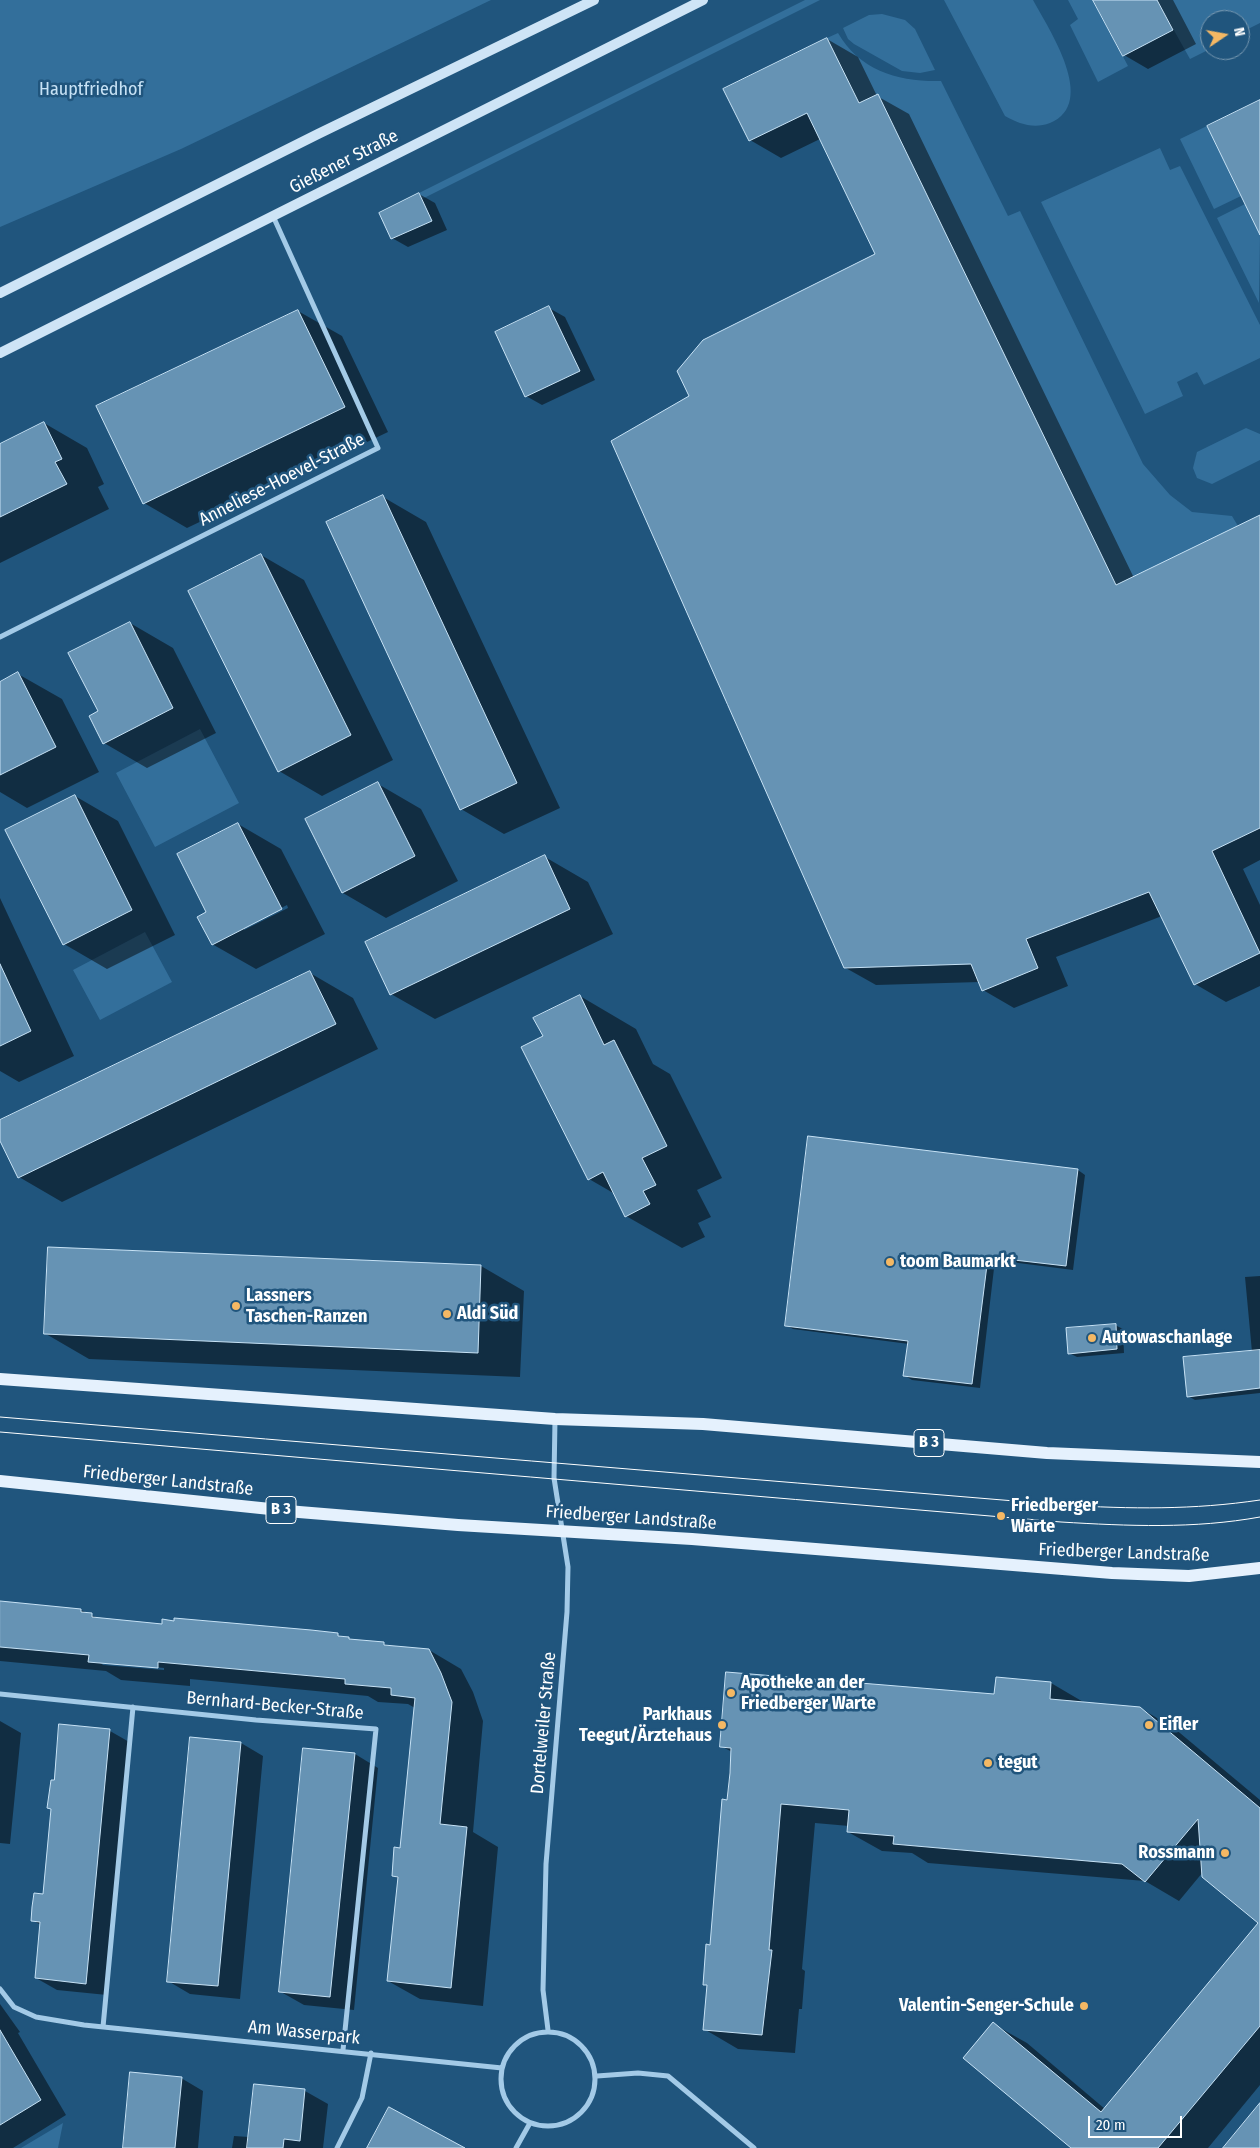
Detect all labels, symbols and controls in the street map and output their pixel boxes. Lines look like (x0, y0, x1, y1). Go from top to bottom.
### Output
north arrow (1200, 10, 1250, 60)
text: N (1230, 26, 1248, 38)
park label: Hauptfriedhof (39, 79, 143, 101)
street label: Gießener Straße (286, 125, 402, 199)
street label: Anneliese-Hoevel-Straße (196, 429, 368, 531)
place label: toom Baumarkt (900, 1251, 1016, 1273)
marker: toom Baumarkt (884, 1256, 896, 1268)
place label: Lassners Taschen-Ranzen (246, 1285, 367, 1328)
marker: Lassners Taschen-Ranzen (230, 1300, 242, 1312)
place label: Aldi Süd (457, 1303, 518, 1325)
marker: Aldi Süd (441, 1308, 453, 1320)
place label: Autowaschanlage (1102, 1327, 1232, 1349)
marker: Autowaschanlage (1086, 1332, 1098, 1344)
road number: B 3 (914, 1430, 944, 1456)
street label: Friedberger Landstraße (82, 1461, 254, 1501)
place label: Friedberger Warte (1011, 1495, 1098, 1538)
road number: B 3 (266, 1496, 296, 1524)
street label: Friedberger Landstraße (545, 1501, 717, 1535)
marker: Friedberger Warte (995, 1510, 1007, 1522)
street label: Friedberger Landstraße (1038, 1539, 1210, 1567)
street label: Dortelweiler Straße (527, 1651, 561, 1795)
place label: Apotheke an der Friedberger Warte (741, 1672, 876, 1715)
street label: Bernhard-Becker-Straße (185, 1687, 365, 1725)
marker: Apotheke an der Friedberger Warte (725, 1687, 737, 1699)
place label: Parkhaus Teegut/Ärztehaus (579, 1704, 712, 1746)
place label: Eifler (1159, 1714, 1198, 1736)
marker: Parkhaus Teegut/Ärztehaus (716, 1719, 728, 1731)
marker: Eifler (1143, 1719, 1155, 1731)
place label: tegut (998, 1752, 1038, 1774)
marker: tegut (982, 1757, 994, 1769)
place label: Rossmann (1138, 1842, 1215, 1864)
marker: Rossmann (1219, 1847, 1231, 1859)
place label: Valentin-Senger-Schule (899, 1995, 1074, 2017)
marker: Valentin-Senger-Schule (1078, 2000, 1090, 2012)
street label: Am Wasserpark (247, 2016, 361, 2050)
scale bar (1090, 2106, 1184, 2138)
text: 20 m (1096, 2116, 1126, 2134)

